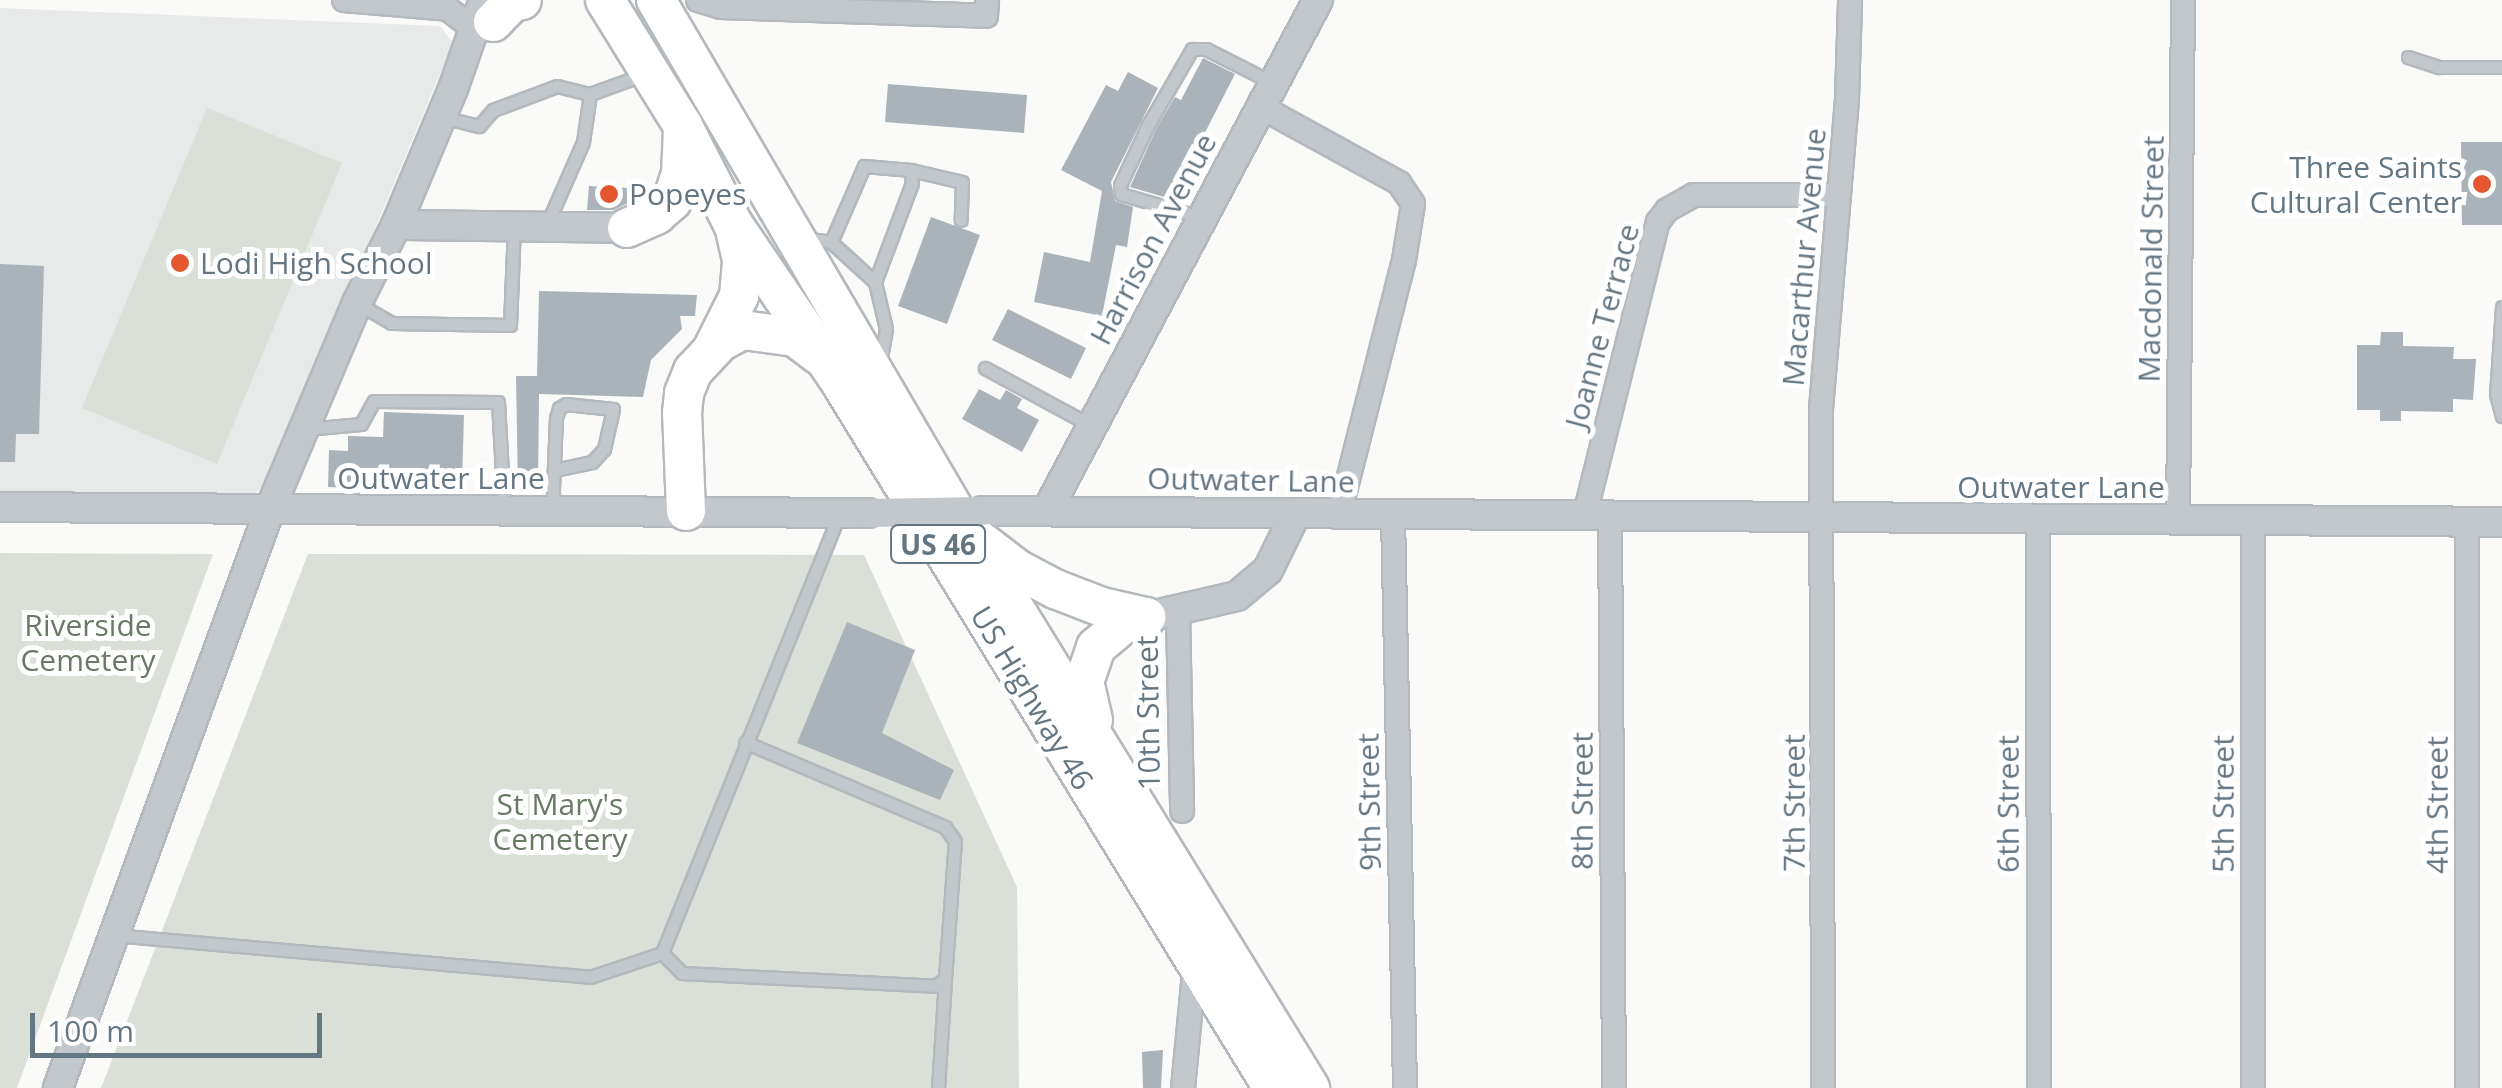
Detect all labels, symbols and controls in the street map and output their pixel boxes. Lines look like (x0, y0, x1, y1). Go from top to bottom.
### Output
street label: Macarthur Avenue (1775, 126, 1833, 388)
street label: Harrison Avenue (1082, 127, 1224, 351)
street label: Macdonald Street (2131, 135, 2171, 383)
place label: Three Saints Cultural Center (2250, 149, 2462, 220)
marker: Three Saints Cultural Center (2471, 173, 2493, 195)
place label: Popeyes (629, 176, 746, 212)
marker: Popeyes (598, 183, 620, 205)
street label: Joanne Terrace (1557, 220, 1647, 432)
place label: Lodi High School (200, 245, 432, 281)
marker: Lodi High School (169, 252, 191, 274)
street label: Outwater Lane (337, 460, 545, 496)
street label: Outwater Lane (1147, 460, 1355, 500)
street label: Outwater Lane (1957, 469, 2165, 505)
road number: US 46 (888, 521, 988, 567)
street label: US Highway 46 (963, 600, 1101, 796)
park label: Riverside Cemetery (20, 607, 156, 678)
street label: 10th Street (1129, 635, 1167, 791)
street label: 8th Street (1564, 732, 1600, 870)
street label: 9th Street (1350, 733, 1388, 871)
street label: 7th Street (1776, 734, 1812, 872)
street label: 6th Street (1990, 735, 2026, 873)
street label: 5th Street (2205, 735, 2241, 873)
street label: 4th Street (2419, 736, 2455, 874)
park label: St Mary's Cemetery (492, 786, 628, 856)
scale bar (35, 993, 328, 1055)
text: 100 m (47, 1010, 134, 1051)

